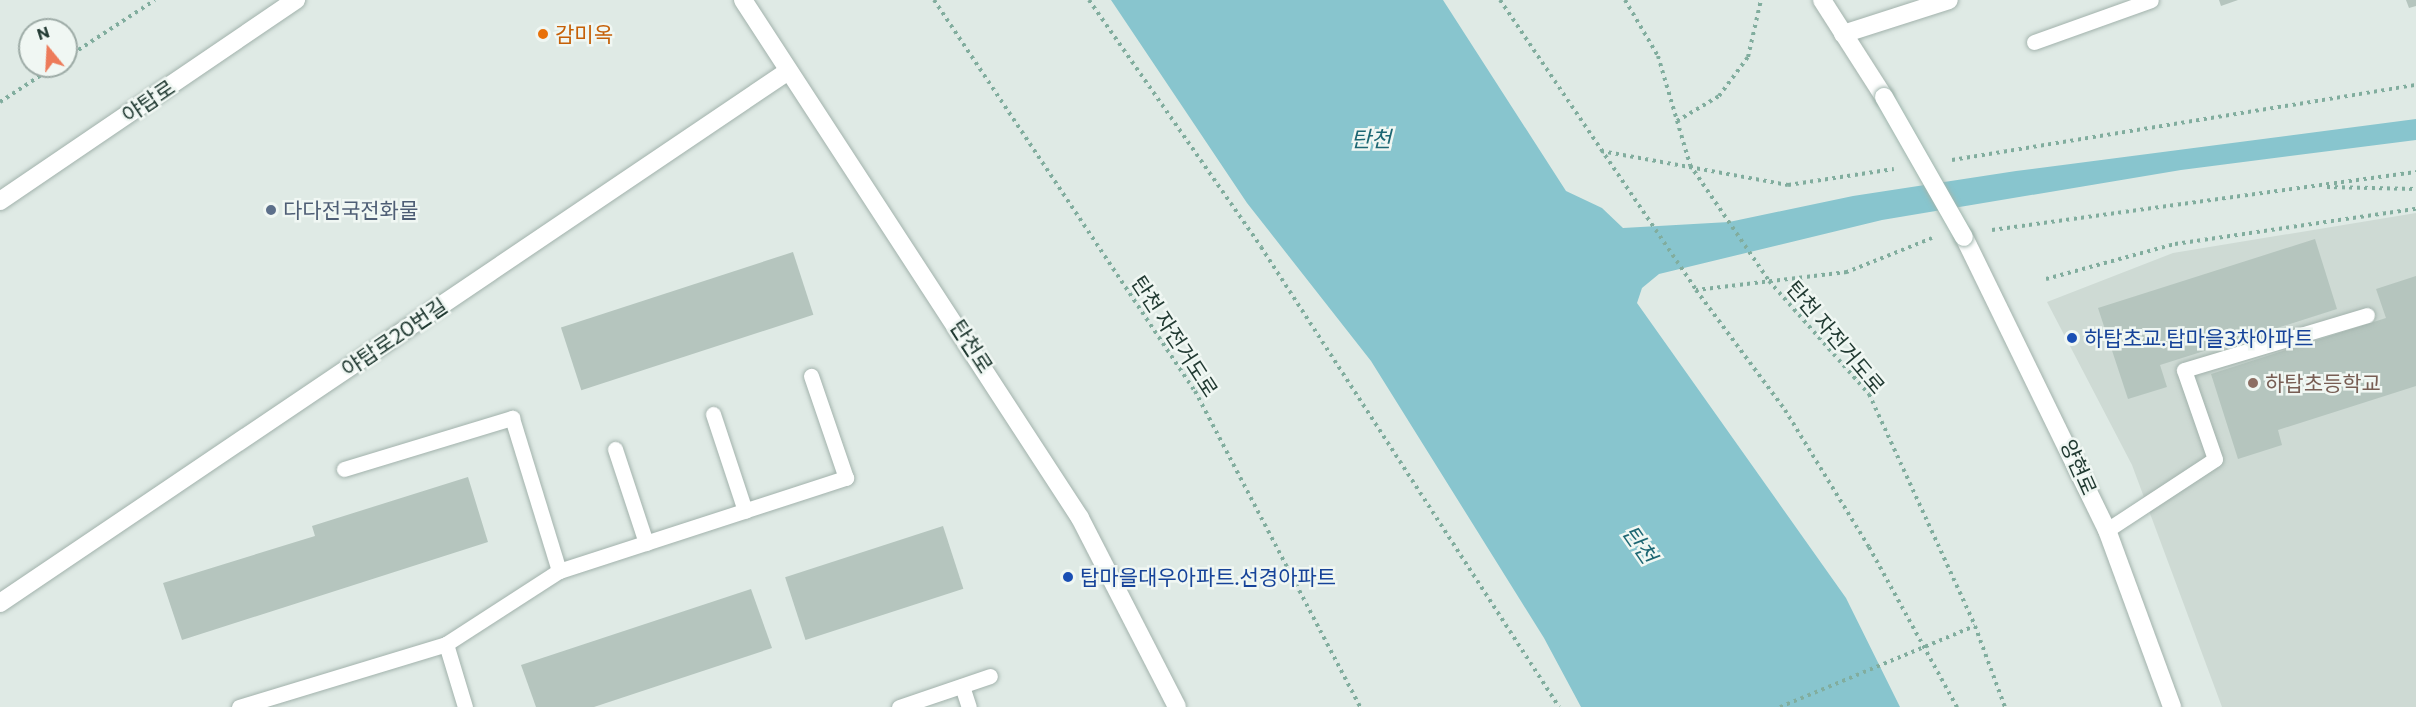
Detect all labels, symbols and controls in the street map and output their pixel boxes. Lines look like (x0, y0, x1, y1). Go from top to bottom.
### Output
north arrow (18, 18, 78, 78)
text: N (34, 21, 52, 43)
place label: 감미옥 (555, 21, 613, 47)
marker: 감미옥 (536, 27, 550, 41)
street label: 야탑로 (117, 74, 179, 128)
water label: 탄천 (1351, 126, 1391, 152)
place label: 다다전국전화물 (283, 197, 418, 223)
marker: 다다전국전화물 (264, 203, 278, 217)
street label: 탄천 자전거도로 (1127, 271, 1223, 401)
street label: 탄천 자전거도로 (1782, 276, 1890, 398)
street label: 야탑로20번길 (336, 292, 452, 382)
street label: 탄천로 (946, 315, 998, 377)
place label: 하탑초교.탑마을3차아파트 (2084, 325, 2313, 351)
marker: 하탑초교.탑마을3차아파트 (2065, 331, 2079, 345)
place label: 하탑초등학교 (2265, 370, 2381, 396)
marker: 하탑초등학교 (2246, 376, 2260, 390)
street label: 양현로 (2056, 435, 2102, 499)
water label: 탄천 (1618, 520, 1662, 568)
place label: 탑마을대우아파트.선경아파트 (1080, 564, 1336, 590)
marker: 탑마을대우아파트.선경아파트 (1061, 570, 1075, 584)

